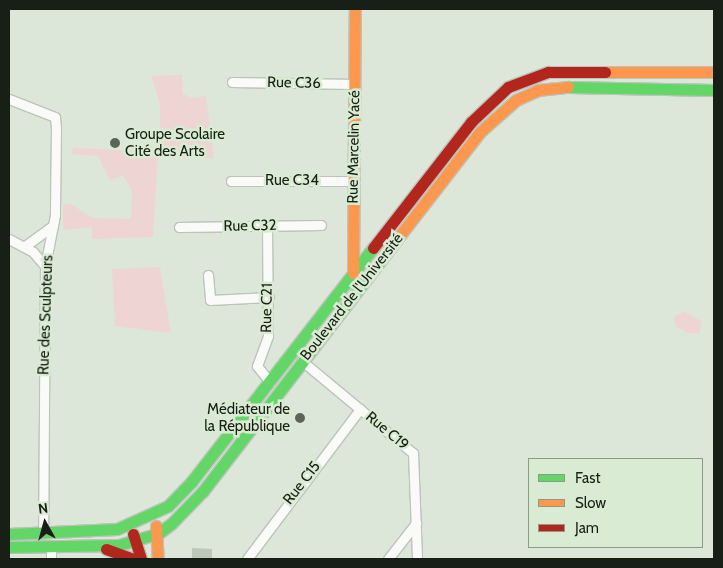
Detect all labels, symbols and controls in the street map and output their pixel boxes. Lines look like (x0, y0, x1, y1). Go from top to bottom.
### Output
street label: Rue C36 (267, 74, 321, 92)
street label: Rue Marcelin Yacé (344, 90, 364, 204)
place label: Groupe Scolaire Cité des Arts (125, 125, 225, 160)
marker: Groupe Scolaire Cité des Arts (109, 137, 121, 149)
street label: Rue C34 (265, 172, 319, 190)
street label: Rue C32 (223, 217, 277, 235)
street label: Boulevard de l'Université (297, 230, 407, 364)
street label: Rue des Sculpteurs (35, 255, 57, 375)
street label: Rue C21 (258, 283, 276, 333)
place label: Médiateur de la République (204, 400, 290, 435)
street label: Rue C19 (362, 408, 412, 454)
marker: Médiateur de la République (294, 412, 306, 424)
street label: Rue C15 (280, 458, 324, 508)
legend (528, 458, 703, 548)
text: Fast (575, 469, 600, 487)
text: Slow (575, 494, 606, 512)
north arrow (20, 498, 70, 548)
text: N (37, 499, 49, 518)
text: Jam (575, 519, 599, 537)

